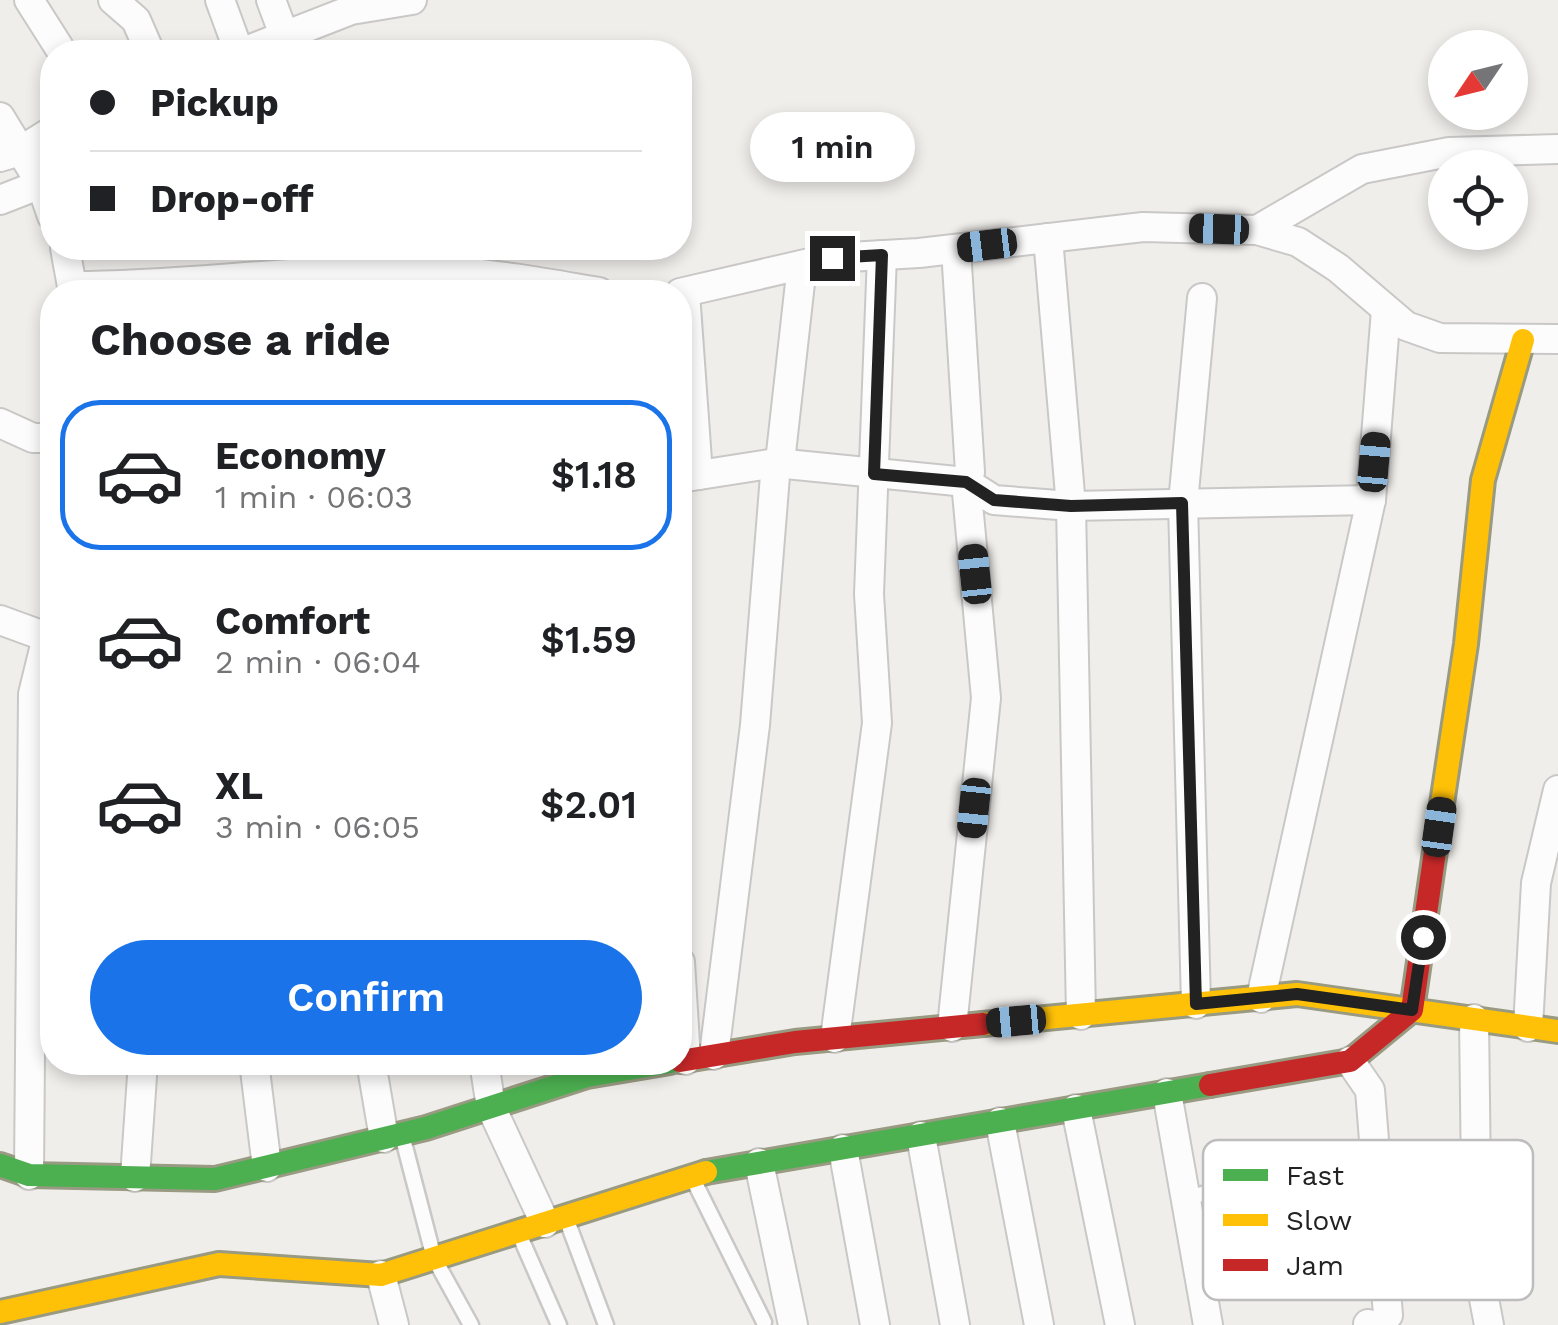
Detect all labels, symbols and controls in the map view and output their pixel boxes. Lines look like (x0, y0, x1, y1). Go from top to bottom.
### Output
north arrow (1428, 30, 1528, 130)
map controls (1428, 30, 1528, 250)
text: Pickup (150, 81, 279, 125)
callout: 1 min (750, 113, 914, 183)
text: 1 min (791, 128, 874, 166)
button: locate (1428, 150, 1528, 250)
text: Drop-off (150, 177, 314, 221)
car (1188, 213, 1250, 245)
car (955, 226, 1019, 264)
route end (810, 236, 855, 281)
text: Choose a ride (90, 313, 390, 366)
icon: car (95, 430, 185, 520)
car (1356, 431, 1392, 493)
text: Economy (215, 434, 386, 478)
text: $1.18 (551, 453, 637, 497)
text: 1 min · 06:03 (215, 478, 413, 516)
car (957, 543, 993, 605)
icon: car (95, 595, 185, 685)
text: Comfort (215, 599, 370, 643)
text: $1.59 (541, 618, 637, 662)
text: 2 min · 06:04 (215, 643, 421, 681)
icon: car (95, 760, 185, 850)
text: XL (215, 764, 263, 808)
car (956, 777, 992, 839)
text: $2.01 (540, 783, 637, 827)
car (1420, 795, 1458, 859)
text: 3 min · 06:05 (215, 808, 420, 846)
route start (1401, 915, 1446, 960)
button: Confirm (90, 940, 642, 1055)
car (985, 1003, 1047, 1039)
legend (1203, 1140, 1533, 1300)
text: Fast (1286, 1159, 1344, 1192)
text: Slow (1286, 1204, 1352, 1237)
text: Jam (1286, 1249, 1344, 1282)

